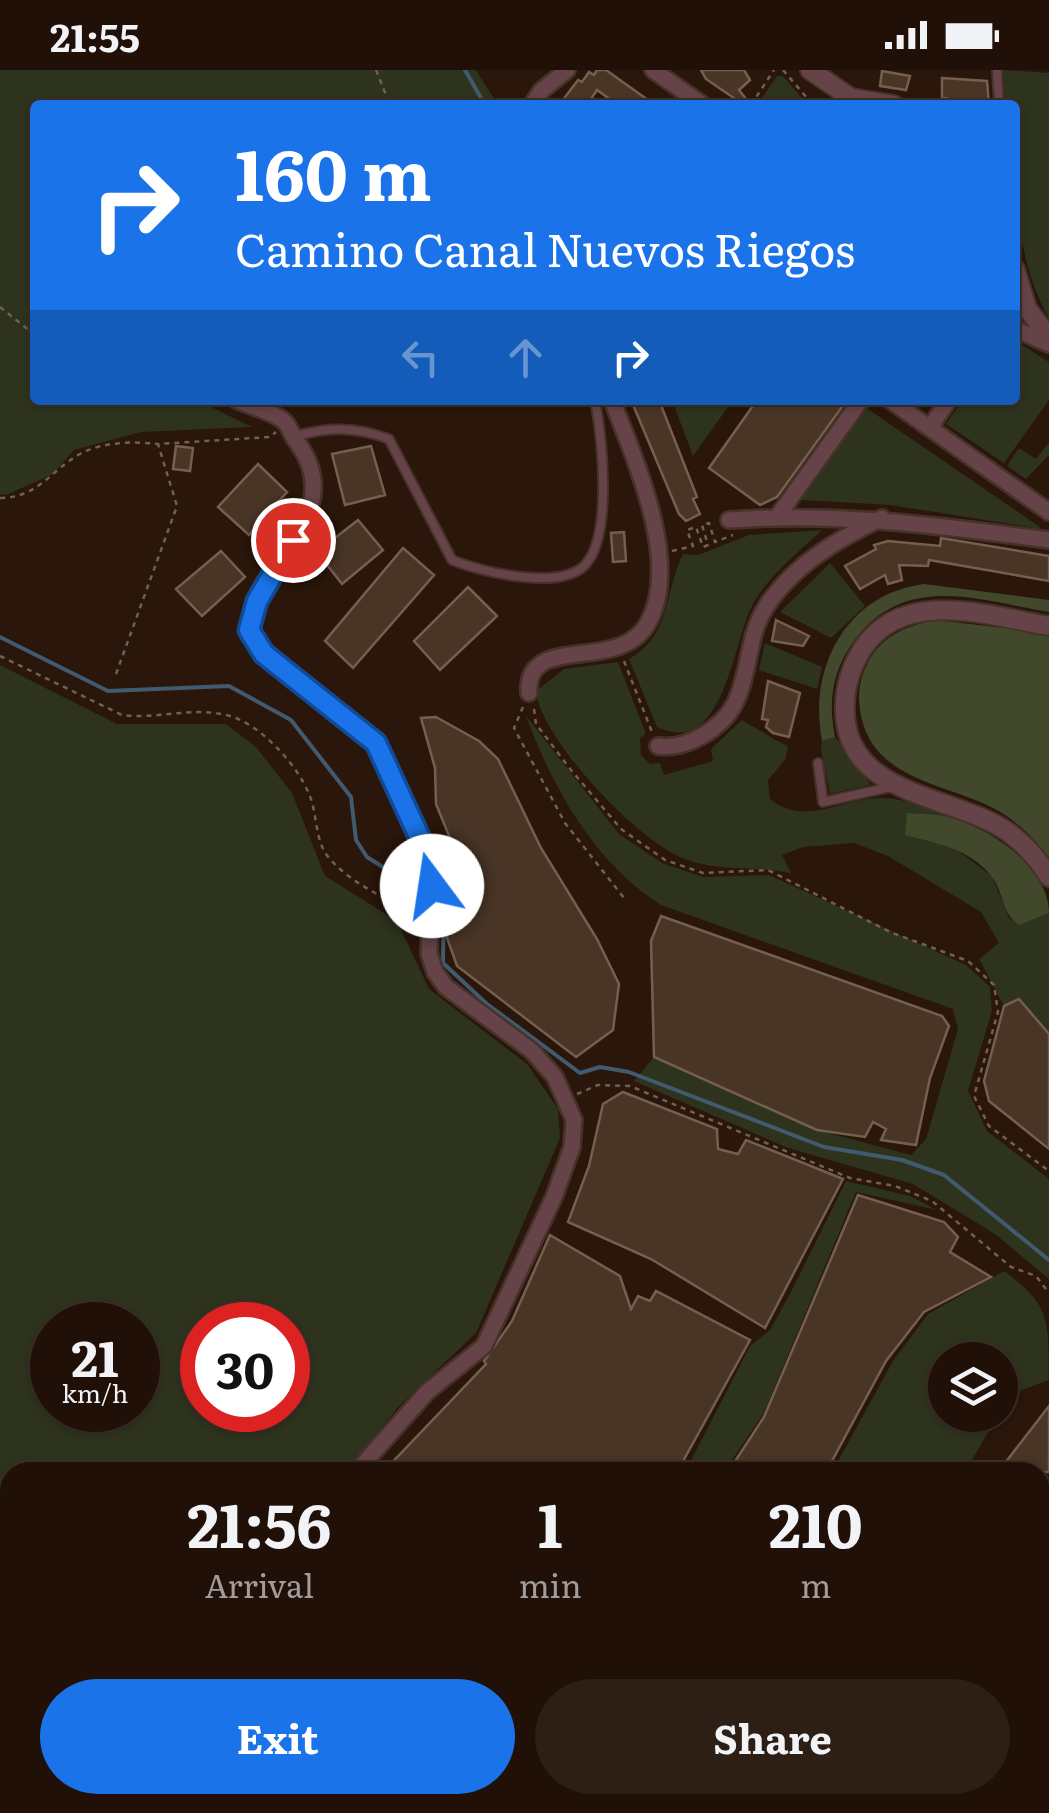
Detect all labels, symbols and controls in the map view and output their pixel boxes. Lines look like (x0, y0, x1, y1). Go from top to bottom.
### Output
text: 21:55 (50, 7, 140, 64)
text: 160 m (235, 119, 432, 223)
icon: right (70, 140, 200, 270)
text: Camino Canal Nuevos Riegos (235, 214, 855, 281)
icon: left (393, 330, 448, 385)
icon: ahead (498, 330, 553, 385)
icon: right (603, 330, 658, 385)
pin (251, 498, 336, 583)
icon: arrive (266, 513, 321, 568)
position arrow (380, 834, 484, 938)
speed limit sign: 30 (180, 1302, 310, 1432)
text: 21 (71, 1318, 119, 1392)
map controls (928, 1342, 1018, 1432)
button: layers (928, 1342, 1018, 1432)
text: km/h (62, 1374, 128, 1411)
text: 21:56 (187, 1477, 332, 1566)
text: 1 (538, 1477, 563, 1566)
text: 210 (769, 1477, 863, 1566)
text: Arrival (205, 1560, 314, 1608)
text: min (519, 1560, 582, 1608)
text: m (800, 1560, 831, 1608)
button: Exit (40, 1679, 515, 1794)
button: Share (535, 1679, 1010, 1794)

